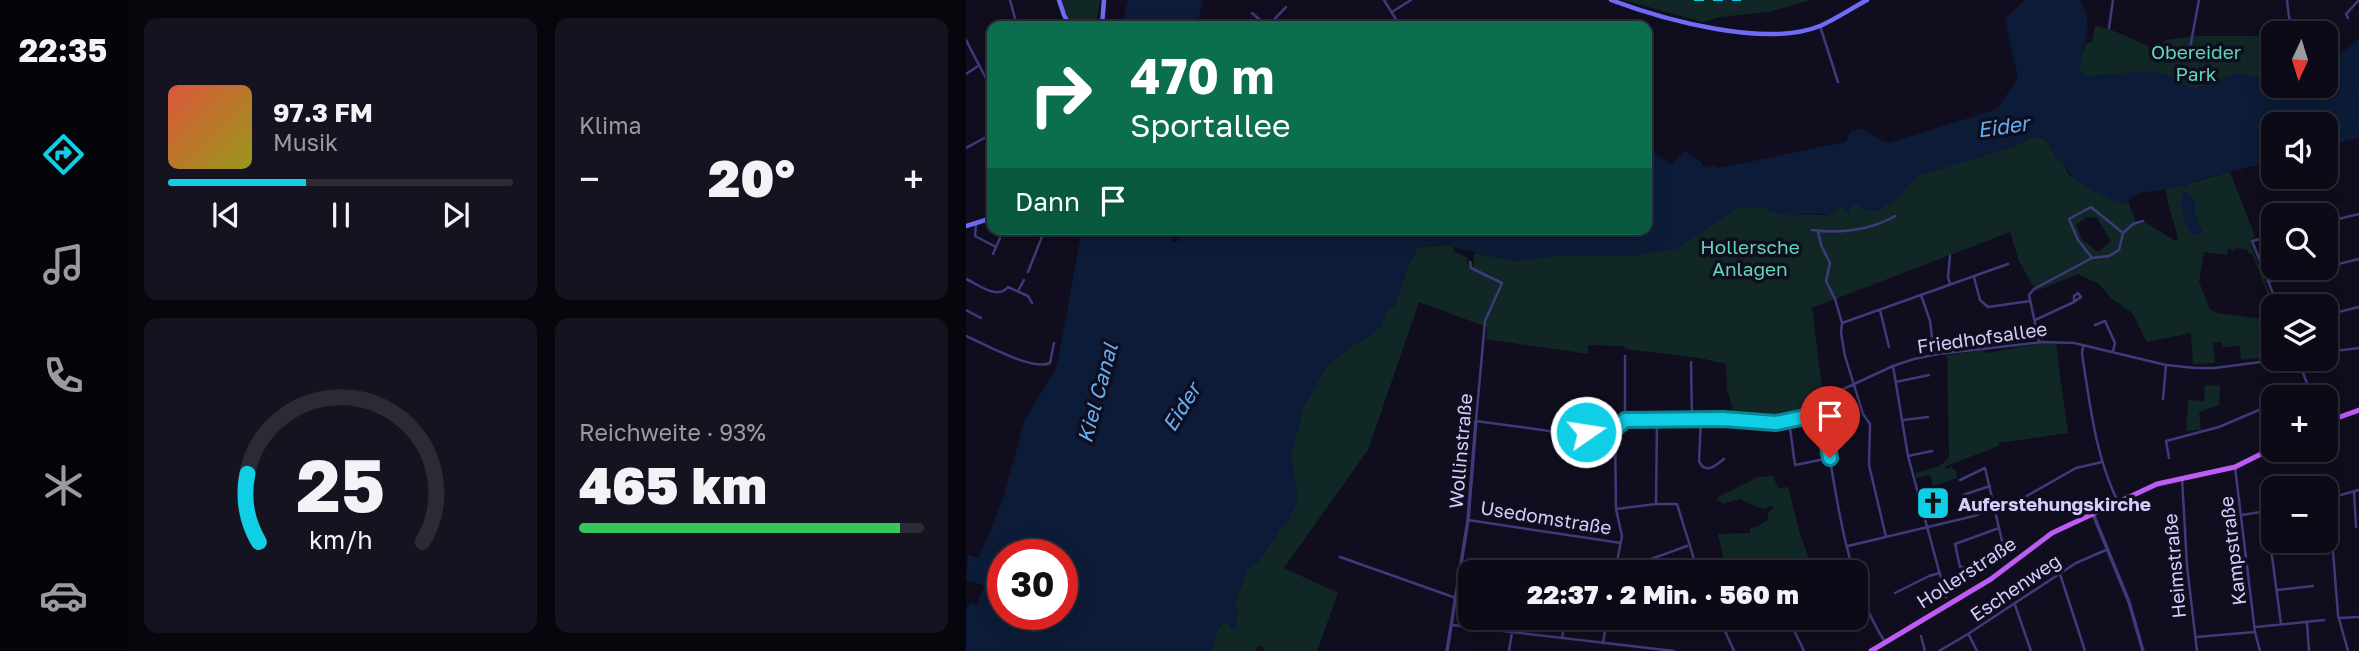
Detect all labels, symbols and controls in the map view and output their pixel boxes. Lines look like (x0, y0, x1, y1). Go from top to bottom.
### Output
north arrow (2261, 21, 2338, 98)
map controls (2261, 21, 2338, 553)
text: 22:35 (19, 31, 107, 69)
park label: Obereider Park (2151, 40, 2242, 85)
text: 470 m (1130, 46, 1274, 105)
icon: right (1015, 49, 1106, 140)
text: 97.3 FM (273, 97, 373, 128)
text: Sportallee (1130, 106, 1291, 144)
water label: Eider (1976, 109, 2033, 142)
text: Klima (579, 111, 642, 139)
button: sound (2261, 112, 2338, 189)
text: Musik (273, 128, 338, 156)
icon: directions (39, 130, 88, 179)
text: 20° (708, 146, 795, 208)
text: − (579, 156, 600, 201)
text: + (903, 156, 924, 201)
icon: arrive (1094, 182, 1132, 220)
text: Dann (1015, 186, 1080, 217)
icon: previous (207, 196, 245, 234)
icon: pause (322, 196, 360, 234)
icon: next (437, 196, 475, 234)
button: search (2261, 203, 2338, 280)
park label: Hollersche Anlagen (1700, 235, 1800, 280)
icon: music (39, 240, 88, 289)
button: layers (2261, 294, 2338, 371)
street label: Friedhofsallee (1915, 316, 2049, 358)
water label: Kiel Canal (1071, 339, 1123, 446)
icon: phone (39, 351, 88, 400)
water label: Eider (1156, 376, 1207, 436)
button: + (2261, 385, 2338, 462)
pin (1800, 386, 1860, 458)
street label: Wollinstraße (1444, 392, 1476, 510)
position arrow (1549, 395, 1623, 469)
icon: arrive (1811, 397, 1849, 435)
text: Reichweite · 93% (579, 418, 766, 446)
text: 25 (296, 441, 385, 528)
text: 465 km (579, 453, 767, 515)
icon: climate (39, 461, 88, 510)
button: − (2261, 476, 2338, 553)
church icon: Auferstehungskirche (1914, 484, 1952, 522)
place label: Auferstehungskirche (1958, 492, 2151, 515)
street label: Usedomstraße (1479, 495, 1613, 539)
street label: Kampstraße (2214, 495, 2250, 607)
street label: Heimstraße (2158, 513, 2190, 619)
text: km/h (309, 523, 372, 554)
street label: Hollerstraße (1912, 531, 2020, 613)
speed limit sign: 30 (987, 539, 1078, 630)
street label: Eschenweg (1965, 548, 2065, 626)
icon: car (39, 571, 88, 620)
text: 22:37 · 2 Min. · 560 m (1527, 579, 1799, 610)

